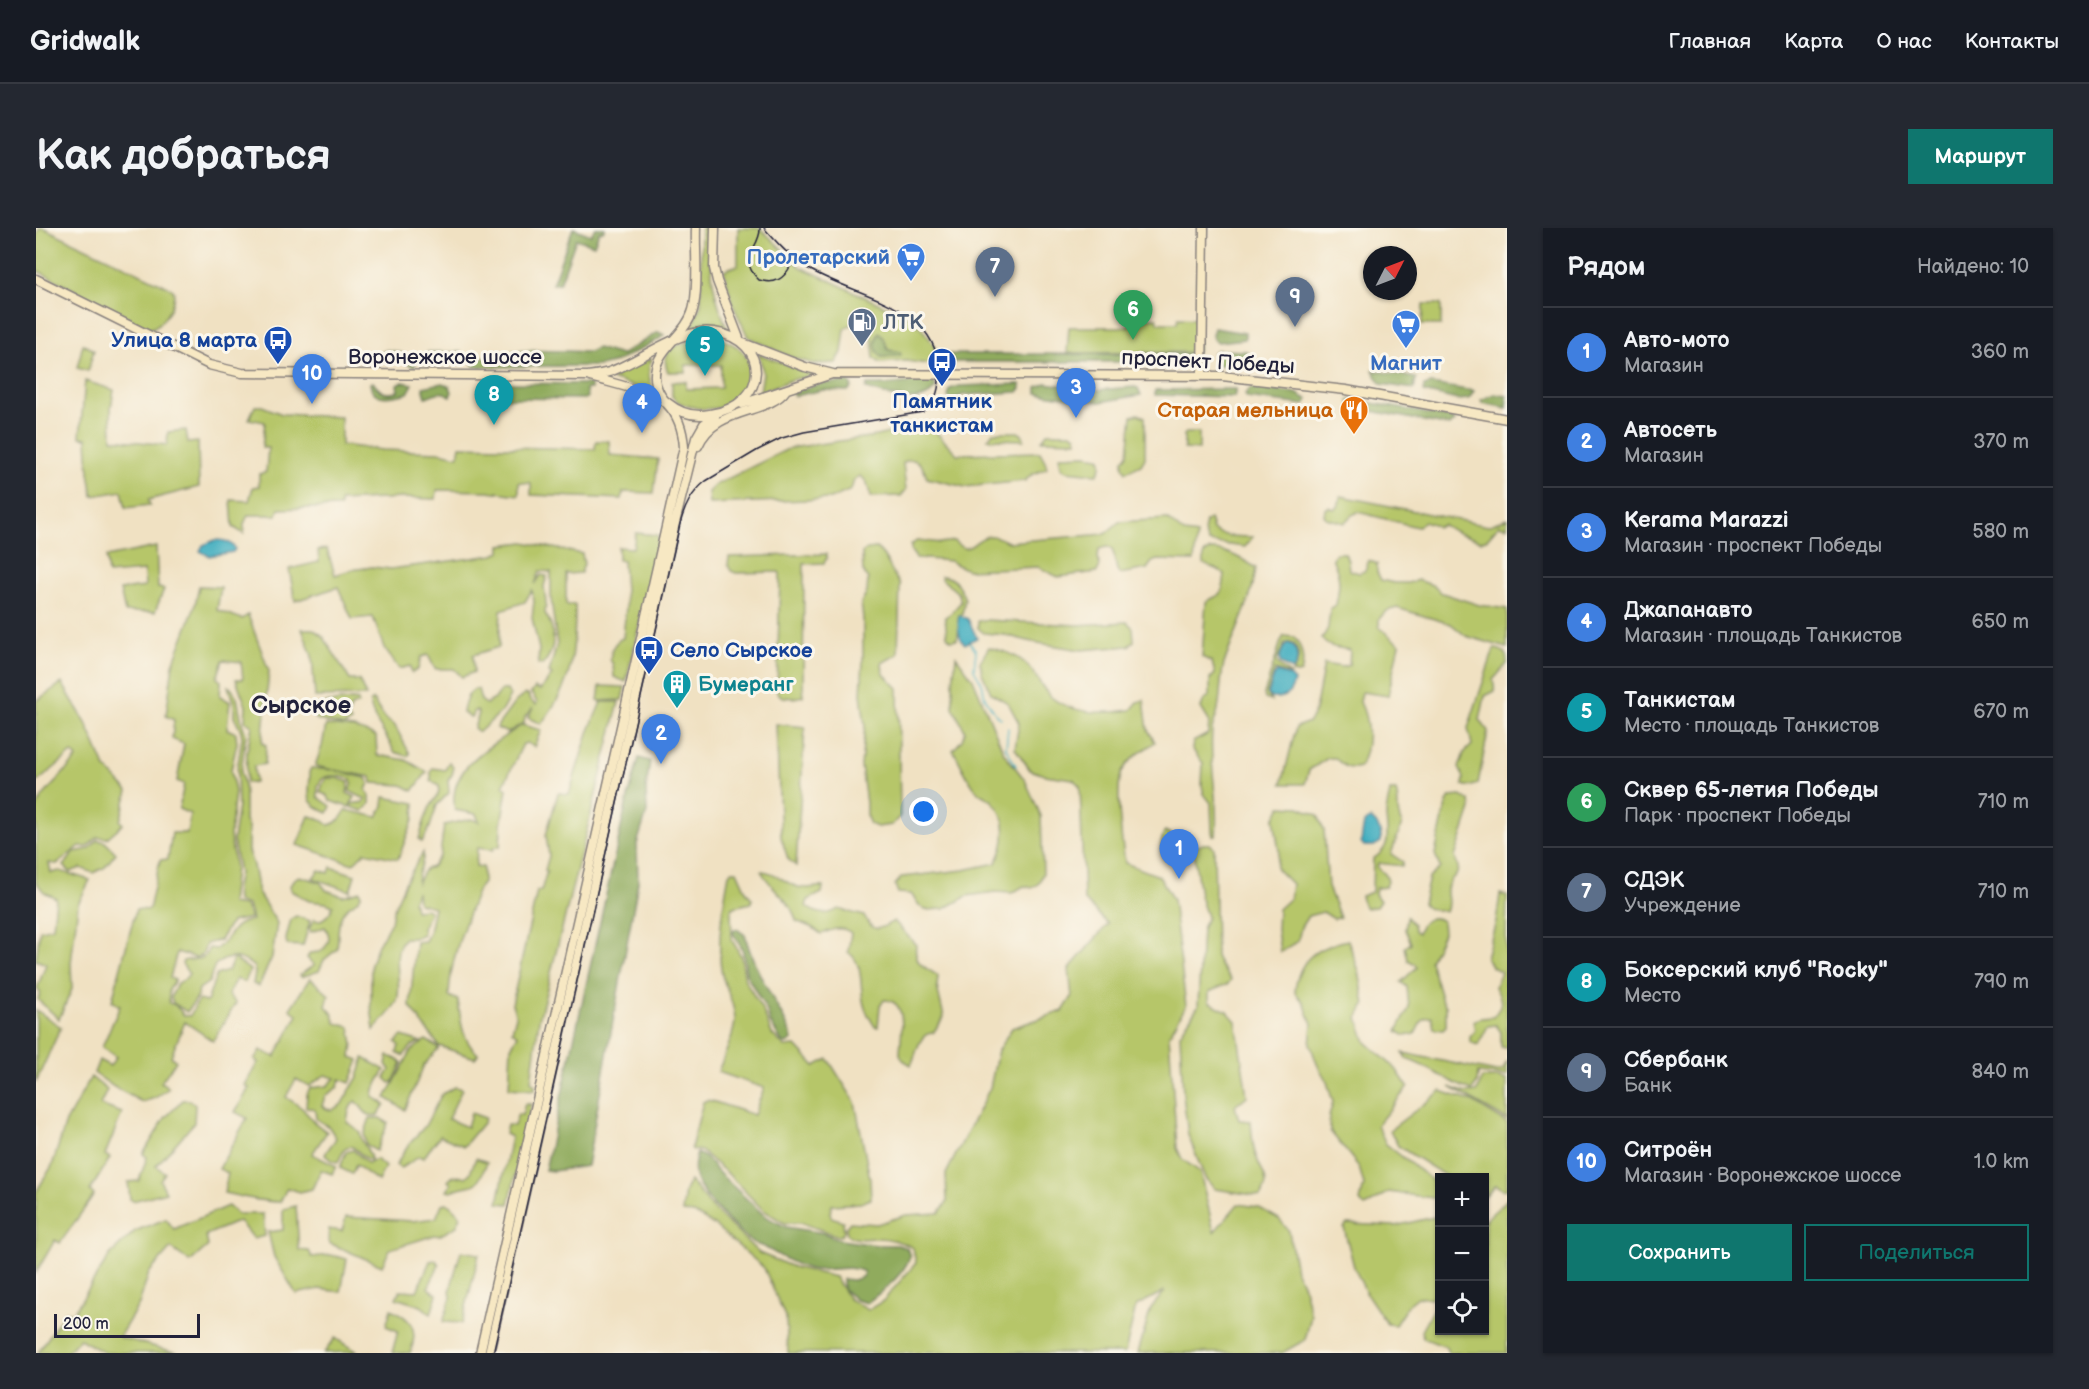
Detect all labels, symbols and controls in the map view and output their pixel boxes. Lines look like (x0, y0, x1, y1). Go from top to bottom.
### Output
text: Gridwalk (30, 25, 140, 58)
text: Главная (1668, 29, 1751, 54)
text: Карта (1784, 29, 1843, 54)
text: О нас (1876, 29, 1932, 54)
text: Контакты (1965, 29, 2059, 54)
button: Маршрут (1908, 129, 2053, 184)
text: Как добраться (36, 131, 331, 182)
supermarket icon: Пролетарский (895, 241, 927, 283)
place label: Пролетарский (747, 245, 890, 270)
north arrow (1363, 246, 1417, 300)
pin: 7 (976, 248, 1014, 297)
text: Рядом (1567, 252, 1645, 283)
text: Найдено: 10 (1917, 255, 2029, 279)
pin: 9 (1276, 278, 1314, 327)
pin: 6 (1114, 291, 1152, 340)
fuel station icon: ЛТК (846, 306, 878, 348)
supermarket icon: Магнит (1390, 308, 1422, 350)
place label: ЛТК (882, 310, 924, 335)
bus stop icon: Улица 8 марта (262, 324, 294, 366)
pin: 5 (686, 326, 724, 376)
text: Авто-мото (1624, 327, 1729, 354)
place label: Улица 8 марта (111, 328, 258, 353)
text: 1 (1582, 340, 1591, 364)
text: 360 m (1971, 340, 2029, 364)
street label: Воронежское шоссе (348, 345, 542, 370)
street label: проспект Победы (1121, 345, 1295, 379)
bus stop icon: Памятник танкистам (926, 346, 958, 388)
place label: Магнит (1370, 351, 1442, 376)
pin: 10 (292, 354, 332, 404)
text: Магазин (1624, 354, 1704, 378)
pin: 3 (1056, 368, 1096, 418)
pin: 8 (474, 376, 514, 425)
pin: 4 (622, 384, 662, 433)
place label: Памятник танкистам (890, 389, 994, 438)
restaurant icon: Старая мельница (1338, 394, 1370, 436)
place label: Старая мельница (1157, 398, 1334, 423)
text: Автосеть (1624, 417, 1717, 444)
text: 2 (1581, 430, 1592, 454)
text: 370 m (1973, 430, 2029, 454)
text: Магазин (1624, 444, 1704, 468)
text: Kerama Marazzi (1624, 507, 1788, 534)
text: 3 (1581, 520, 1592, 544)
text: 580 m (1972, 520, 2029, 544)
text: Магазин · проспект Победы (1624, 534, 1882, 558)
text: Джапанавто (1624, 597, 1753, 624)
text: 4 (1581, 610, 1592, 634)
text: 650 m (1972, 610, 2029, 634)
text: Магазин · площадь Танкистов (1624, 624, 1902, 648)
bus stop icon: Село Сырское (633, 634, 665, 676)
place label: Село Сырское (670, 638, 813, 663)
building icon: Бумеранг (661, 668, 693, 710)
place label: Бумеранг (698, 672, 794, 697)
text: Танкистам (1624, 687, 1736, 714)
district label: Сырское (251, 691, 351, 720)
text: 5 (1581, 700, 1592, 724)
text: 670 m (1973, 700, 2029, 724)
pin: 2 (642, 714, 680, 764)
text: Место · площадь Танкистов (1624, 714, 1879, 738)
text: Сквер 65-летия Победы (1624, 777, 1879, 804)
text: 6 (1580, 790, 1593, 814)
text: 710 m (1978, 790, 2029, 814)
your location (909, 797, 938, 826)
text: Парк · проспект Победы (1624, 804, 1851, 828)
pin: 1 (1160, 830, 1198, 879)
text: СДЭК (1624, 867, 1684, 894)
text: 7 (1581, 880, 1592, 904)
text: 710 m (1978, 880, 2029, 904)
text: Учреждение (1624, 894, 1741, 918)
text: Боксерский клуб "Rocky" (1624, 957, 1888, 984)
text: 8 (1580, 970, 1593, 994)
text: 790 m (1974, 970, 2029, 994)
text: Место (1624, 984, 1681, 1008)
text: Сбербанк (1624, 1047, 1728, 1074)
text: 9 (1581, 1060, 1592, 1084)
text: 840 m (1971, 1060, 2029, 1084)
text: Банк (1624, 1074, 1672, 1098)
text: Ситроён (1624, 1137, 1712, 1164)
text: 10 (1576, 1150, 1597, 1174)
text: 1.0 km (1974, 1150, 2029, 1174)
text: Магазин · Воронежское шоссе (1624, 1164, 1901, 1188)
map controls (1435, 1173, 1489, 1335)
button: + (1435, 1173, 1489, 1227)
button: Сохранить (1567, 1224, 1792, 1281)
button: Поделиться (1804, 1224, 2029, 1281)
button: − (1435, 1227, 1489, 1281)
button: locate (1435, 1281, 1489, 1335)
scale bar (54, 1311, 200, 1338)
text: 200 m (63, 1315, 109, 1334)

